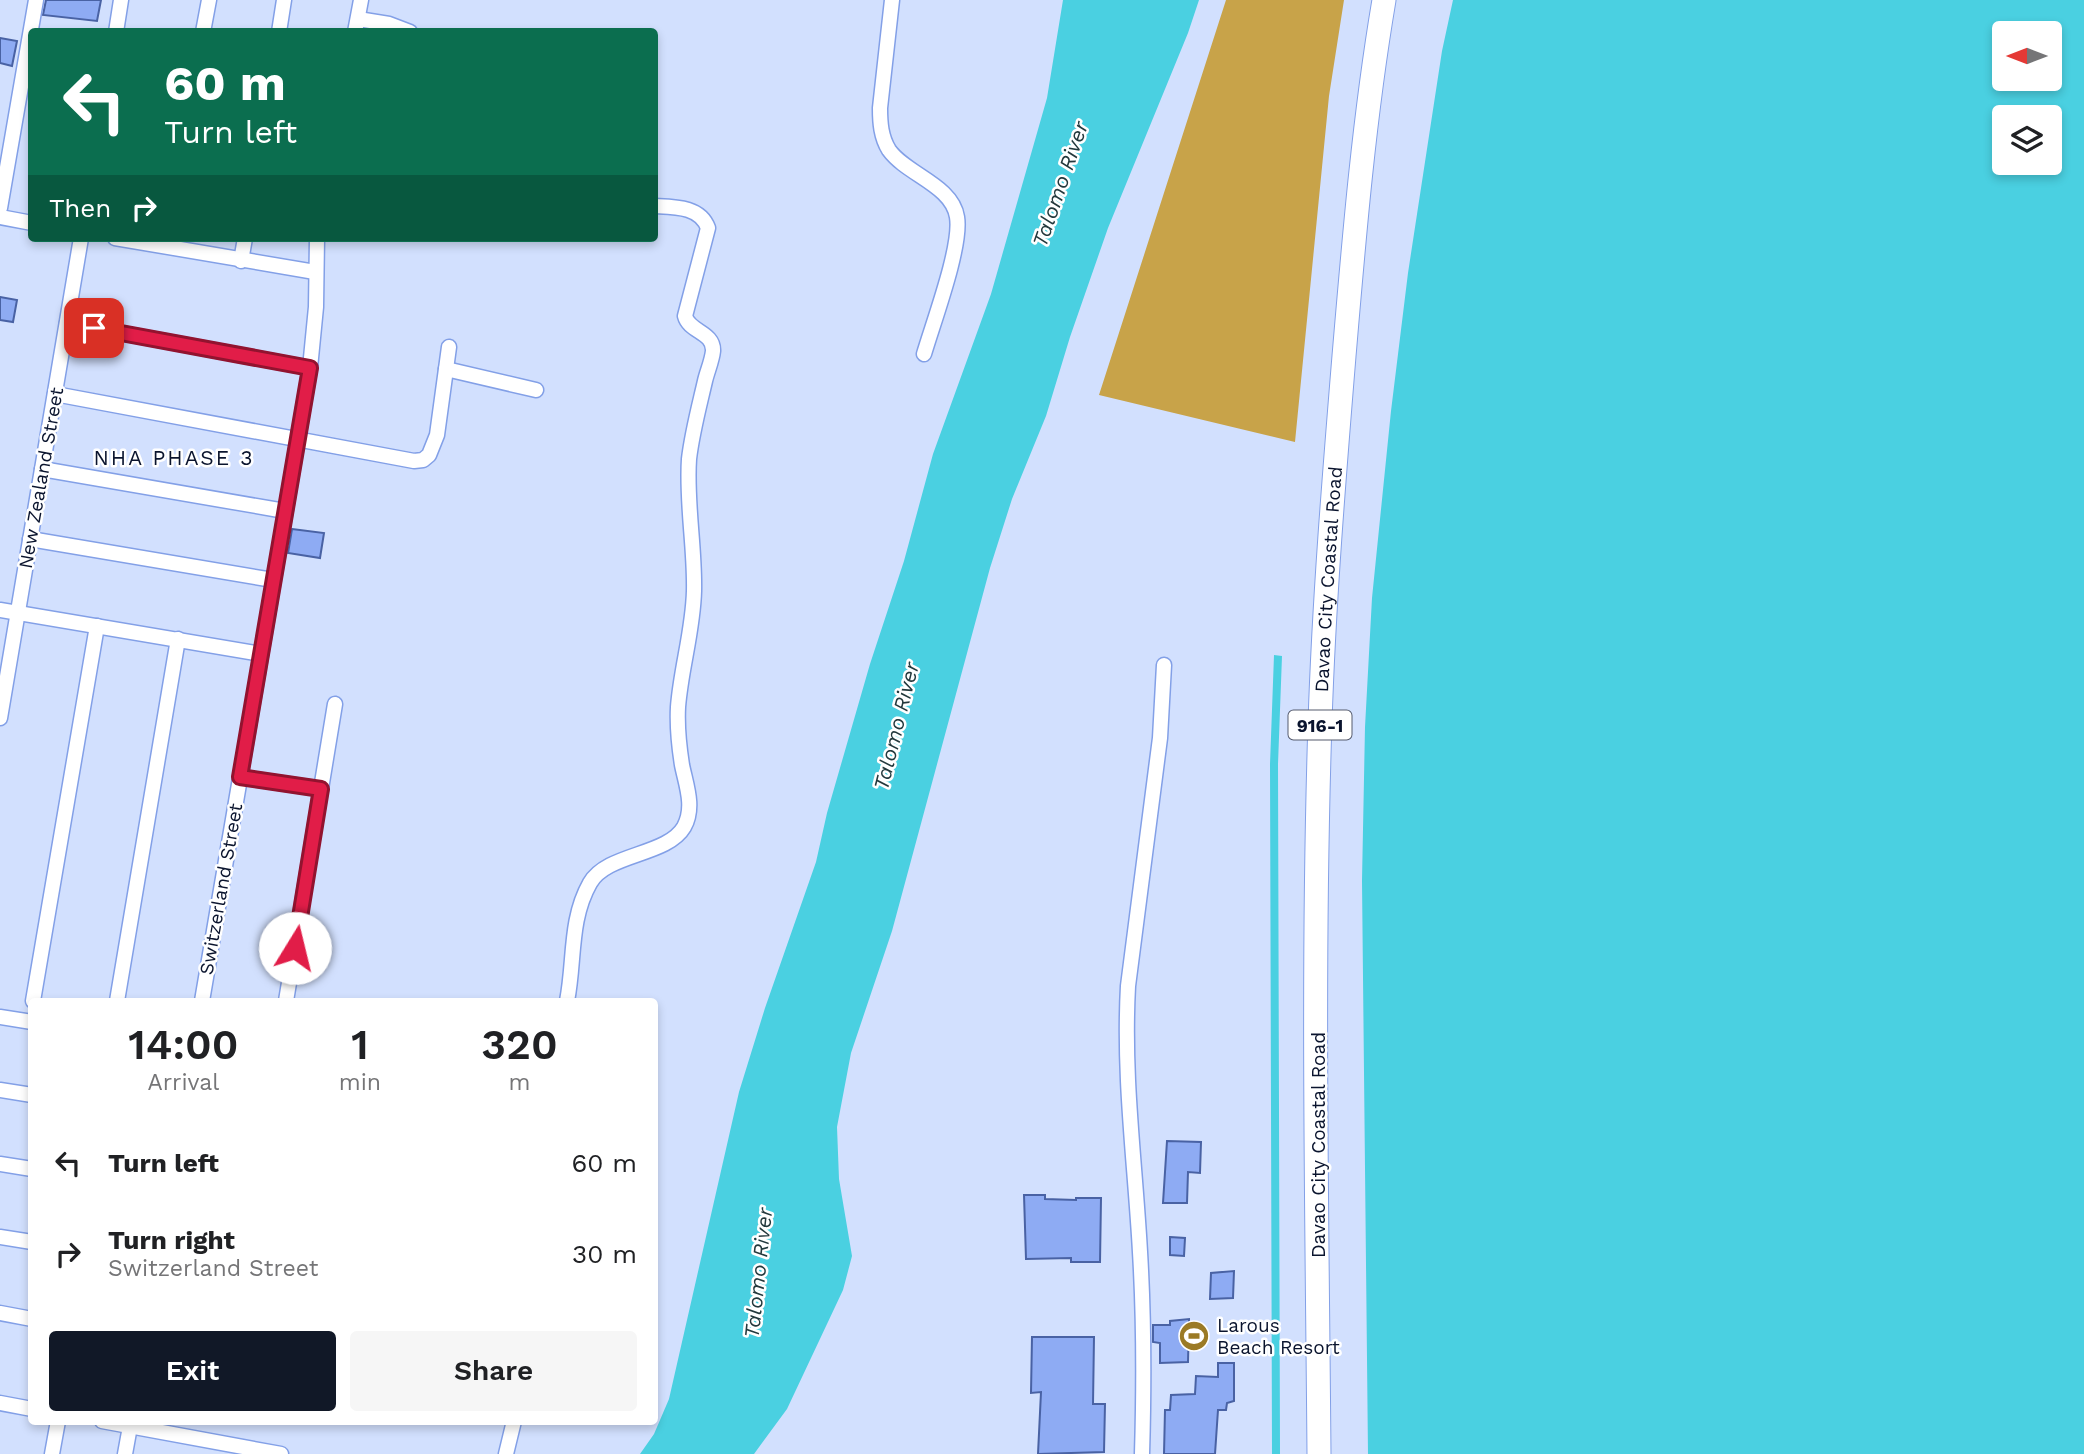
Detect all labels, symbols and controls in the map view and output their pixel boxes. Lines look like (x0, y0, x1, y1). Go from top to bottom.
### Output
north arrow (1992, 21, 2062, 91)
map controls (1992, 21, 2062, 175)
text: 60 m (164, 54, 286, 112)
icon: left (49, 56, 140, 147)
button: layers (1992, 105, 2062, 175)
text: Turn left (164, 113, 297, 151)
water label: Talomo River (1027, 117, 1093, 250)
icon: right (125, 189, 163, 227)
text: Then (49, 193, 111, 223)
pin (64, 298, 124, 358)
icon: arrive (75, 309, 113, 347)
street label: New Zealand Street (14, 386, 68, 570)
district label: NHA PHASE 3 (93, 445, 255, 470)
street label: Davao City Coastal Road (1310, 465, 1347, 693)
water label: Talomo River (868, 659, 924, 792)
road number: 916-1 (1288, 710, 1352, 740)
street label: Switzerland Street (195, 801, 247, 977)
position arrow (258, 911, 332, 985)
text: 14:00 (128, 1020, 238, 1069)
text: 1 (351, 1020, 369, 1069)
text: 320 (481, 1020, 558, 1069)
street label: Davao City Coastal Road (1307, 1032, 1330, 1258)
text: Arrival (147, 1069, 219, 1096)
text: min (339, 1069, 381, 1096)
text: m (509, 1069, 530, 1096)
icon: left (49, 1144, 87, 1182)
text: Turn left (108, 1148, 219, 1178)
text: 60 m (571, 1148, 637, 1178)
water label: Talomo River (739, 1206, 777, 1339)
text: Turn right (108, 1225, 235, 1255)
icon: right (49, 1235, 87, 1273)
text: 30 m (572, 1239, 637, 1269)
text: Switzerland Street (108, 1255, 318, 1282)
place label: Larous Beach Resort (1217, 1314, 1340, 1359)
sports icon: Larous Beach Resort (1177, 1319, 1211, 1353)
button: Exit (49, 1331, 336, 1411)
button: Share (350, 1331, 637, 1411)

